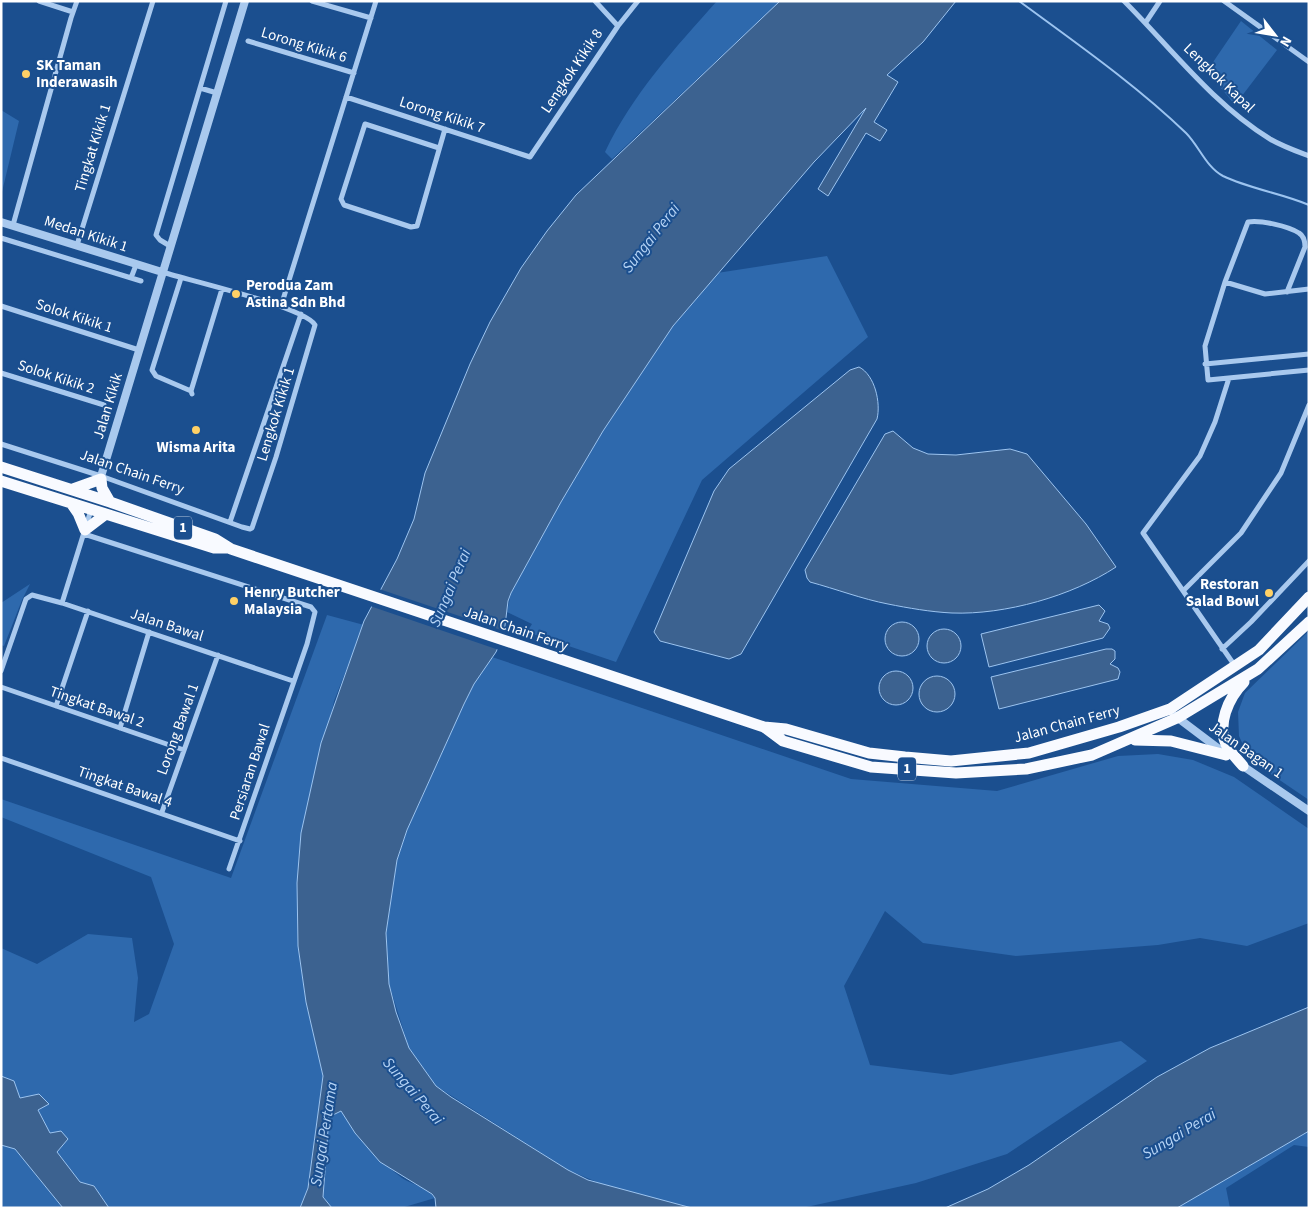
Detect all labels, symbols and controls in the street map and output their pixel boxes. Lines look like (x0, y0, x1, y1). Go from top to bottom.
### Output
north arrow (1250, 10, 1300, 60)
street label: Lorong Kikik 6 (259, 22, 349, 68)
street label: Lengkok Kikik 8 (536, 25, 608, 117)
text: N (1274, 32, 1296, 50)
street label: Lengkok Kapal (1179, 39, 1259, 118)
place label: SK Taman Inderawasih (36, 55, 118, 93)
marker: SK Taman Inderawasih (20, 68, 32, 80)
street label: Lorong Kikik 7 (397, 91, 487, 139)
street label: Tingkat Kikik 1 (70, 101, 116, 195)
water label: Sungai Perai (617, 198, 685, 277)
street label: Medan Kikik 1 (41, 211, 131, 257)
place label: Perodua Zam Astina Sdn Bhd (245, 275, 345, 313)
marker: Perodua Zam Astina Sdn Bhd (230, 288, 242, 300)
street label: Solok Kikik 1 (33, 294, 115, 338)
street label: Solok Kikik 2 (15, 355, 97, 399)
street label: Lengkok Kikik 1 (252, 364, 300, 464)
street label: Jalan Kikik (88, 370, 128, 442)
marker: Wisma Arita (190, 424, 202, 436)
place label: Wisma Arita (157, 437, 235, 458)
street label: Jalan Chain Ferry (77, 444, 187, 500)
road number: 1 (174, 516, 192, 540)
water label: Sungai Perai (424, 545, 476, 630)
place label: Restoran Salad Bowl (1186, 574, 1260, 612)
place label: Henry Butcher Malaysia (244, 582, 340, 620)
marker: Restoran Salad Bowl (1263, 587, 1275, 599)
marker: Henry Butcher Malaysia (228, 595, 240, 607)
street label: Jalan Chain Ferry (461, 601, 571, 657)
street label: Jalan Bawal (128, 603, 206, 647)
street label: Lorong Bawal 1 (152, 680, 204, 778)
street label: Tingkat Bawal 2 (47, 681, 147, 733)
street label: Jalan Chain Ferry (1012, 700, 1122, 748)
street label: Jalan Bagan 1 (1204, 716, 1288, 784)
street label: Persiaran Bawal (225, 721, 276, 823)
road number: 1 (898, 758, 916, 781)
street label: Tingkat Bawal 4 (75, 761, 176, 813)
water label: Sungai Perai (378, 1053, 449, 1130)
water label: Sungai Pertama (305, 1080, 343, 1188)
water label: Sungai Perai (1138, 1103, 1220, 1165)

